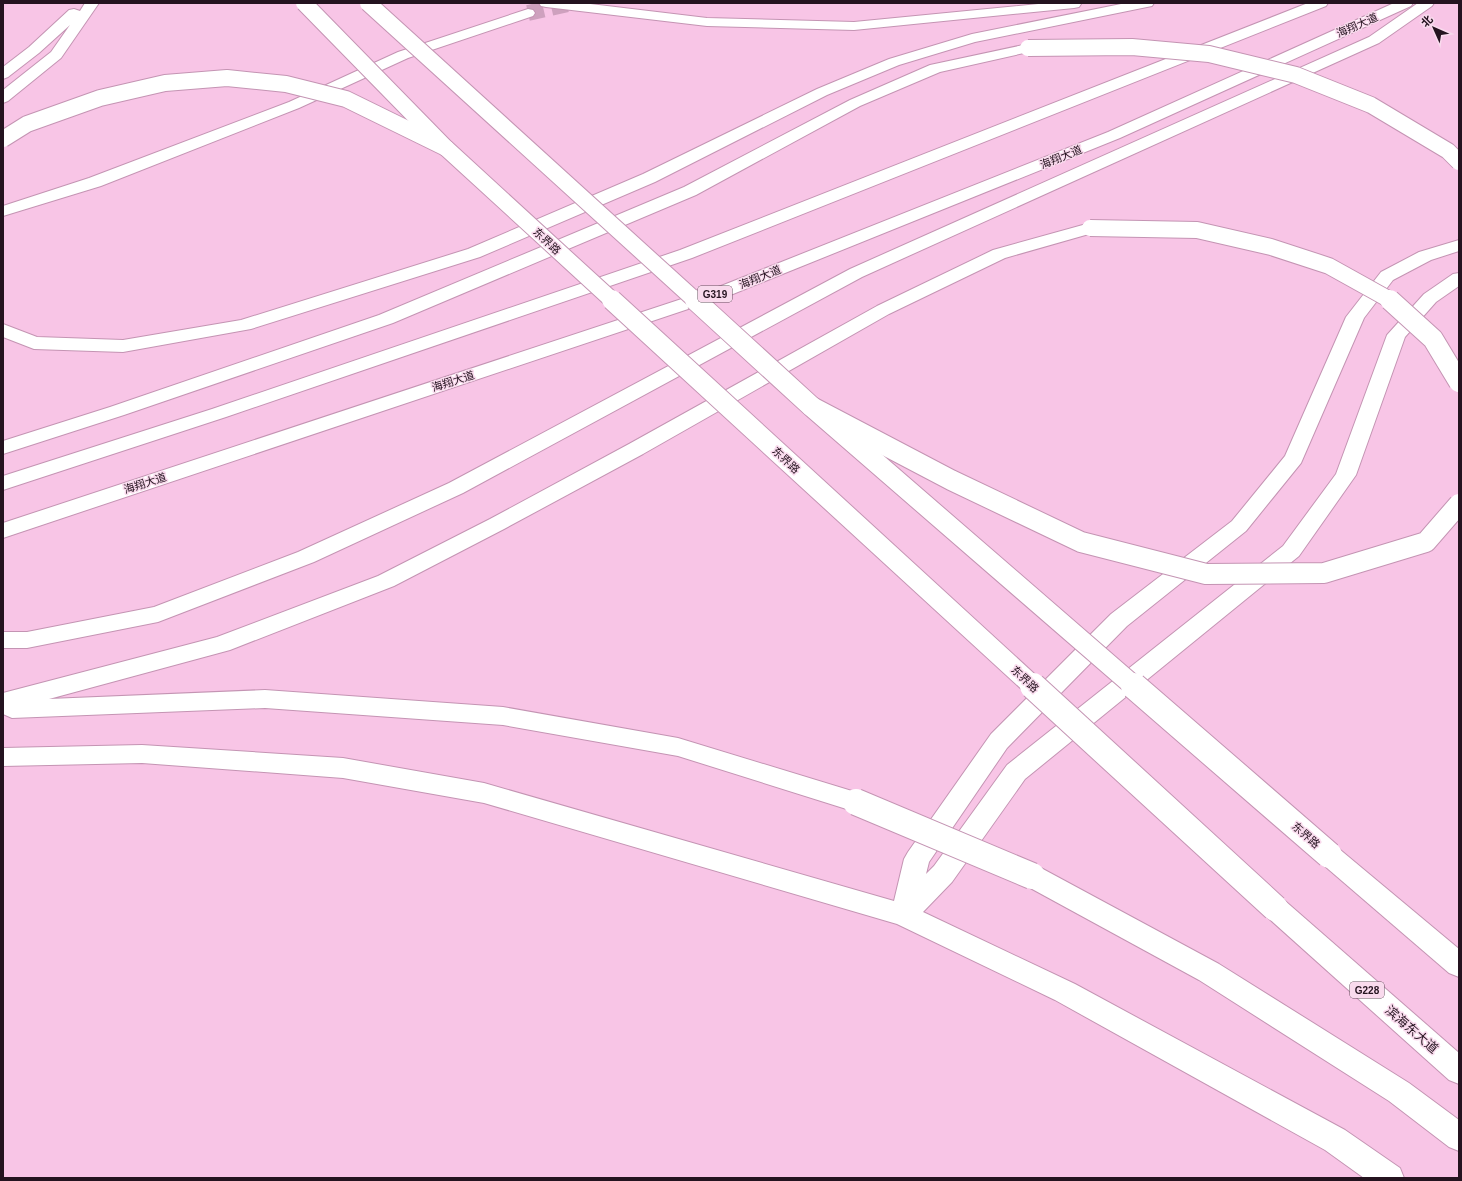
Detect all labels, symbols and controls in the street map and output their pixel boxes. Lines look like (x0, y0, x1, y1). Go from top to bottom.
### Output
north arrow (1414, 8, 1454, 48)
street label: 海翔大道 (1334, 11, 1380, 39)
text: 北 (1419, 13, 1435, 29)
street label: 海翔大道 (1038, 143, 1084, 171)
street label: 东界路 (531, 225, 563, 257)
street label: 海翔大道 (737, 263, 783, 291)
road number: G319 (698, 286, 732, 302)
street label: 海翔大道 (430, 368, 476, 394)
street label: 东界路 (770, 444, 802, 476)
street label: 海翔大道 (122, 470, 168, 496)
street label: 东界路 (1009, 663, 1041, 695)
street label: 东界路 (1290, 820, 1322, 850)
road number: G228 (1350, 982, 1384, 998)
street label: 滨海东大道 (1382, 1002, 1441, 1056)

